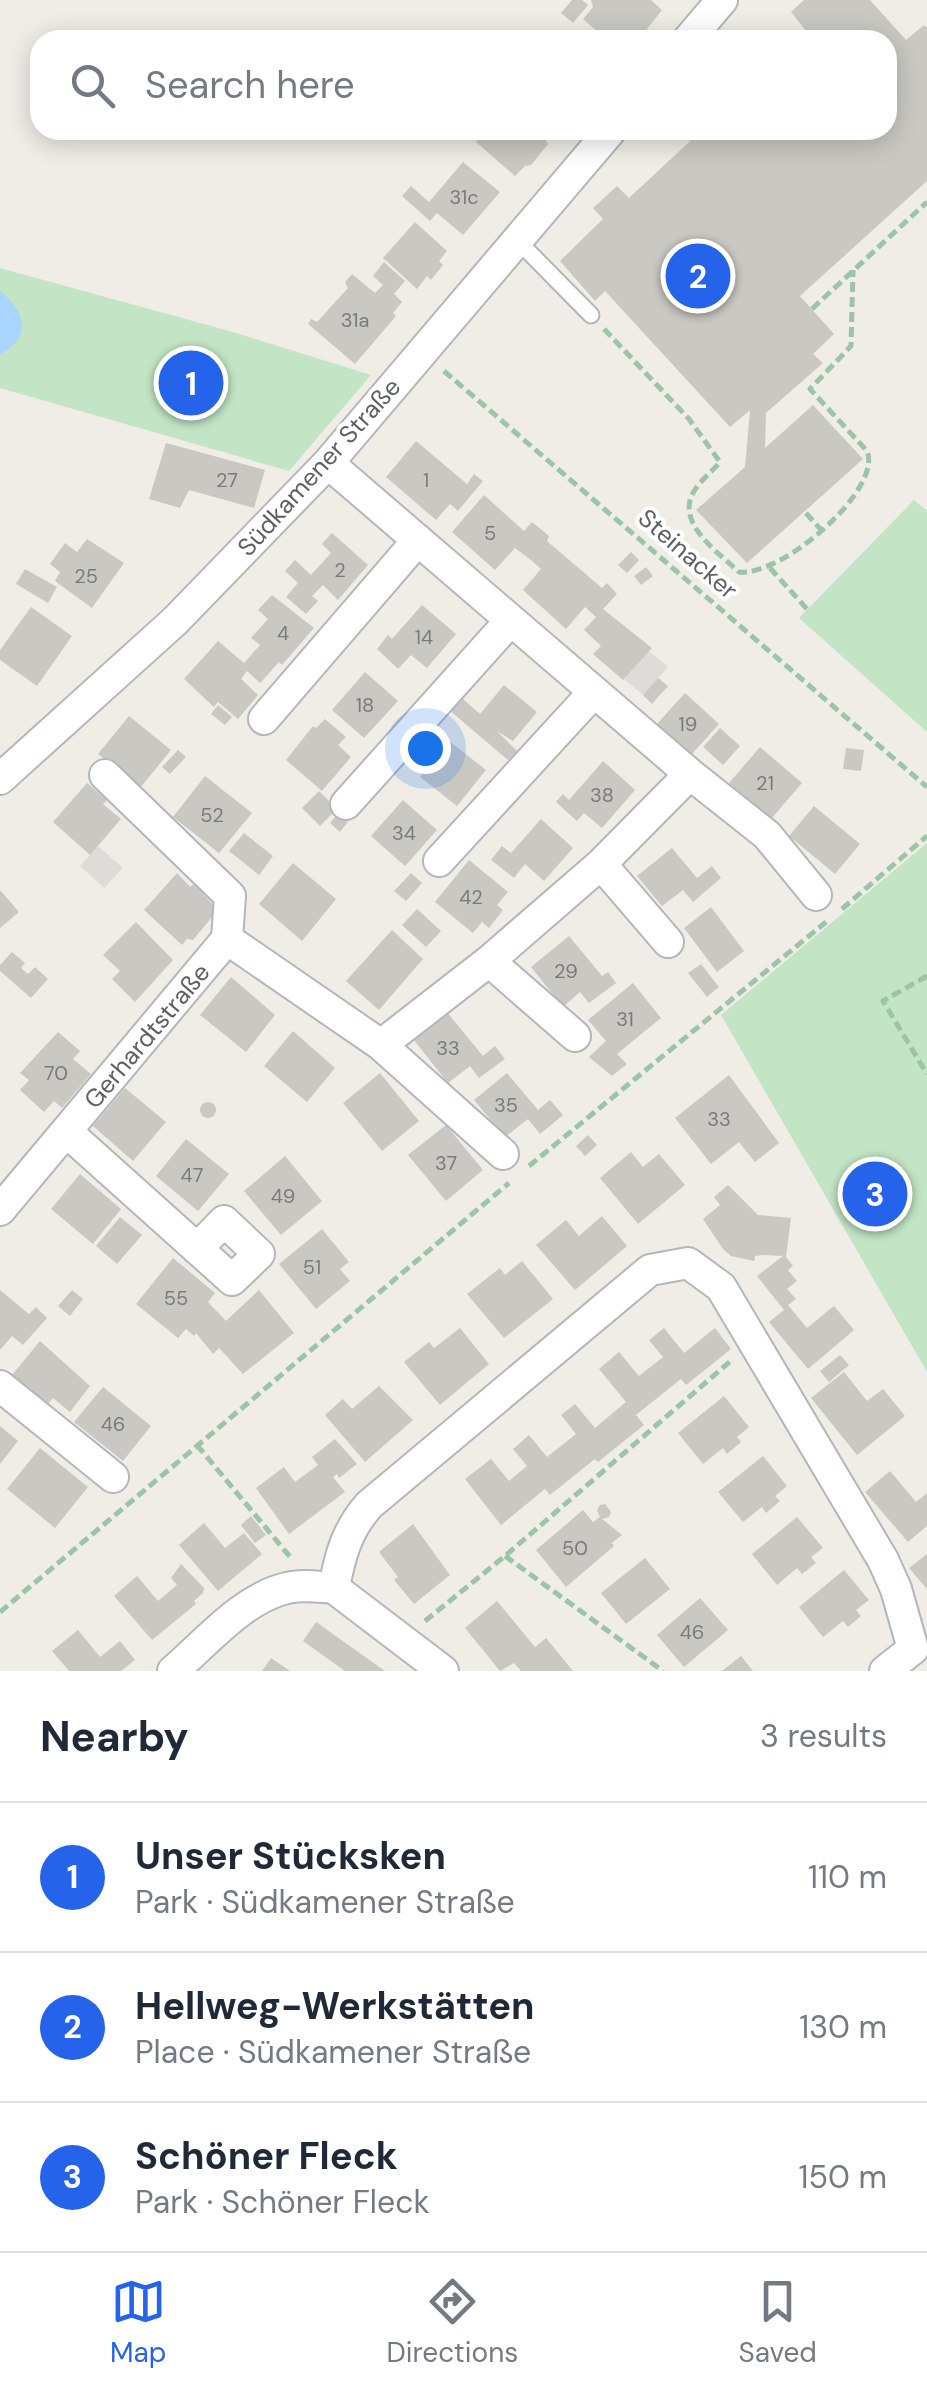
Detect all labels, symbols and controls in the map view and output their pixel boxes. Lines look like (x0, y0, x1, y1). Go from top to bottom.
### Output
search box (30, 30, 897, 140)
icon: search (65, 58, 120, 113)
text: Search here (145, 60, 355, 110)
house number: 31c (449, 184, 479, 210)
pin: 2 (666, 238, 730, 314)
house number: 31a (341, 307, 369, 333)
pin: 1 (158, 346, 224, 420)
street label: Südkamener Straße (230, 371, 408, 563)
house number: 27 (216, 467, 238, 493)
house number: 1 (423, 467, 429, 493)
street label: Steinacker (631, 502, 745, 606)
house number: 5 (484, 520, 496, 546)
house number: 2 (334, 557, 346, 583)
house number: 25 (74, 563, 98, 589)
house number: 4 (277, 620, 289, 646)
house number: 14 (415, 624, 433, 650)
house number: 18 (356, 692, 374, 718)
house number: 19 (679, 711, 697, 737)
your location (400, 723, 451, 774)
house number: 21 (756, 770, 774, 796)
house number: 38 (590, 782, 614, 808)
house number: 52 (200, 802, 224, 828)
house number: 34 (392, 820, 416, 846)
house number: 42 (459, 884, 483, 910)
street label: Gerhardtstraße (77, 957, 217, 1115)
house number: 29 (554, 958, 578, 984)
house number: 31 (616, 1006, 634, 1032)
house number: 33 (436, 1035, 460, 1061)
house number: 70 (44, 1060, 68, 1086)
house number: 35 (494, 1092, 518, 1118)
house number: 33 (707, 1106, 731, 1132)
house number: 37 (435, 1150, 457, 1176)
pin: 3 (842, 1156, 908, 1232)
house number: 47 (181, 1162, 203, 1188)
house number: 49 (271, 1183, 295, 1209)
house number: 51 (303, 1254, 321, 1280)
house number: 55 (164, 1285, 188, 1311)
house number: 46 (101, 1411, 125, 1437)
house number: 50 (562, 1535, 588, 1561)
house number: 46 (680, 1619, 704, 1645)
text: Nearby (40, 1709, 189, 1764)
text: 3 results (760, 1715, 887, 1757)
text: Unser Stücksken (135, 1831, 446, 1881)
text: 1 (67, 1856, 78, 1898)
text: 110 m (808, 1856, 887, 1898)
text: Park · Südkamener Straße (135, 1881, 515, 1923)
text: Hellweg-Werkstätten (135, 1981, 534, 2031)
text: 2 (63, 2006, 82, 2048)
text: 130 m (799, 2006, 887, 2048)
text: Place · Südkamener Straße (135, 2031, 531, 2073)
text: Schöner Fleck (135, 2131, 398, 2181)
text: 3 (63, 2156, 82, 2198)
text: 150 m (799, 2156, 887, 2198)
text: Park · Schöner Fleck (135, 2181, 430, 2223)
tab: Map (110, 2274, 166, 2371)
tab: Directions (387, 2274, 518, 2371)
tab: Saved (738, 2274, 817, 2371)

